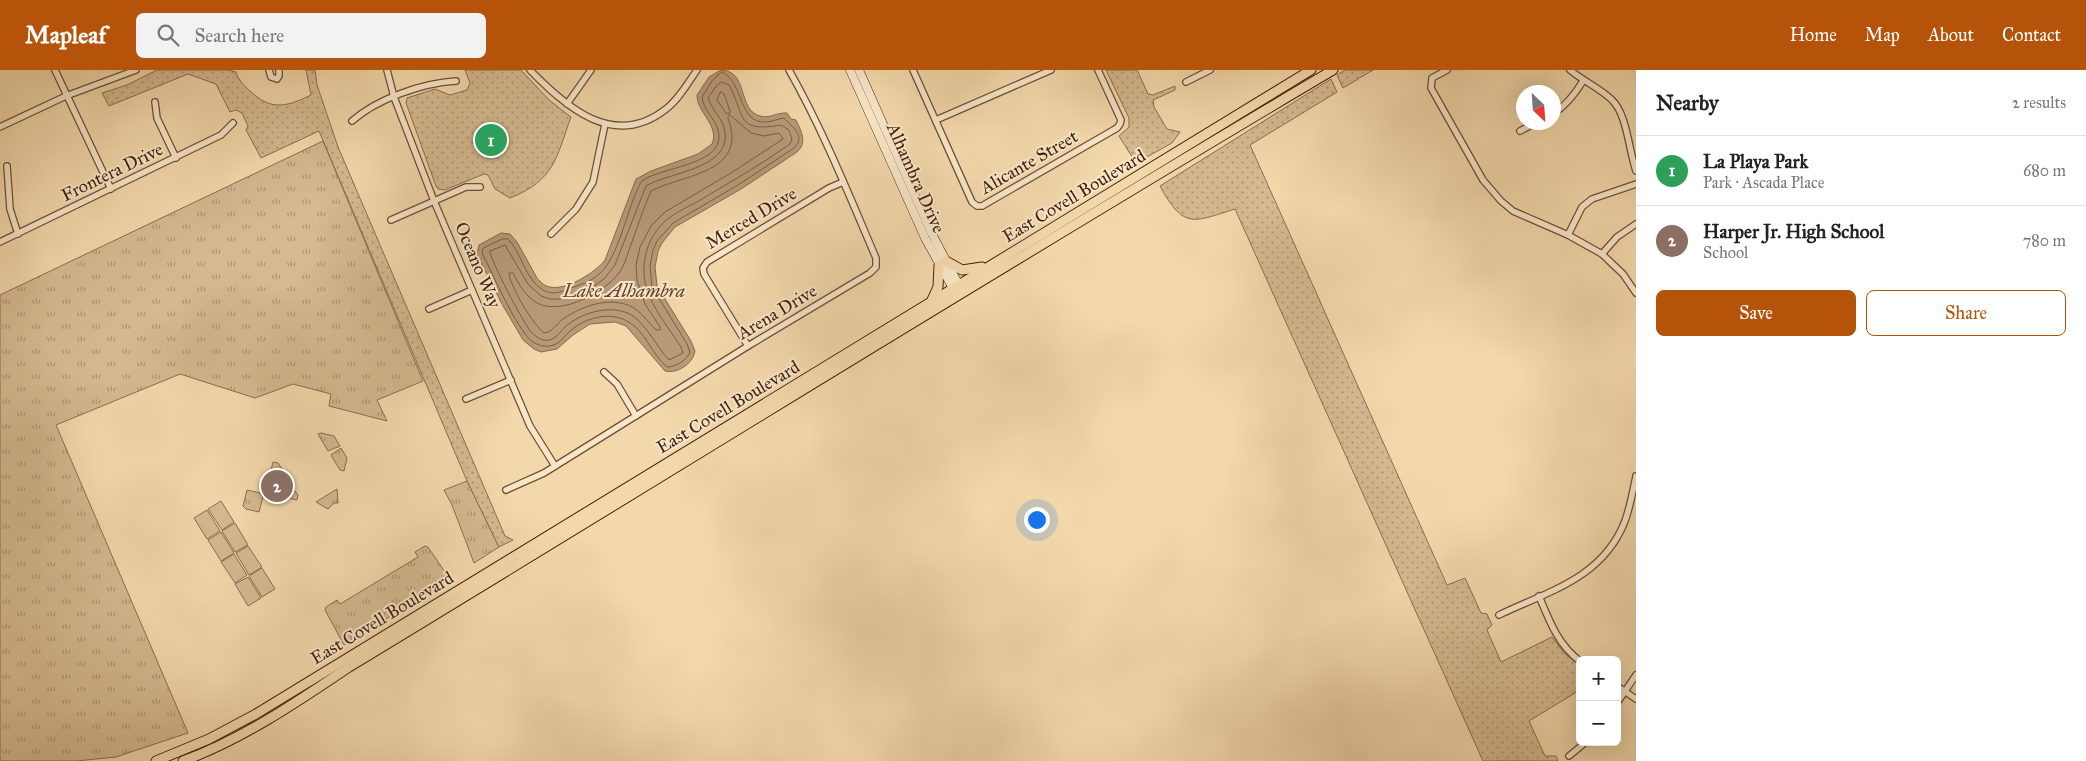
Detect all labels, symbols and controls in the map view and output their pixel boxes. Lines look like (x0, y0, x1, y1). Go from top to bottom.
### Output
search box (136, 13, 486, 58)
text: Mapleaf (25, 20, 106, 50)
icon: search (154, 21, 182, 49)
text: Search here (194, 24, 284, 47)
text: Home (1790, 24, 1837, 46)
text: Map (1865, 24, 1900, 46)
text: About (1928, 24, 1974, 46)
text: Contact (2002, 24, 2061, 46)
north arrow (1516, 85, 1561, 130)
text: Nearby (1656, 90, 1719, 116)
text: 2 results (2012, 93, 2066, 112)
street label: Alhambra Drive (882, 119, 950, 236)
pin: 1 (475, 121, 507, 159)
street label: Alicante Street (975, 125, 1082, 199)
street label: Frontera Drive (57, 138, 167, 206)
street label: East Covell Boulevard (998, 145, 1150, 247)
text: La Playa Park (1703, 150, 1808, 173)
text: 1 (1669, 161, 1675, 180)
text: 680 m (2023, 161, 2066, 180)
text: Park · Ascada Place (1703, 173, 1824, 192)
street label: Merced Drive (702, 182, 800, 254)
street label: Oceano Way (450, 219, 506, 312)
text: Harper Jr. High School (1703, 220, 1884, 243)
text: 2 (1668, 231, 1676, 250)
text: 780 m (2023, 231, 2066, 250)
text: School (1703, 243, 1748, 262)
water label: Lake Alhambra (562, 279, 685, 302)
street label: Arena Drive (732, 280, 821, 345)
button: Save (1656, 290, 1856, 336)
button: Share (1866, 290, 2066, 336)
street label: East Covell Boulevard (652, 356, 804, 458)
pin: 2 (261, 467, 293, 505)
your location (1024, 507, 1050, 533)
street label: East Covell Boulevard (306, 567, 458, 669)
map controls (1576, 656, 1621, 746)
button: + (1576, 656, 1621, 701)
button: − (1576, 701, 1621, 746)

